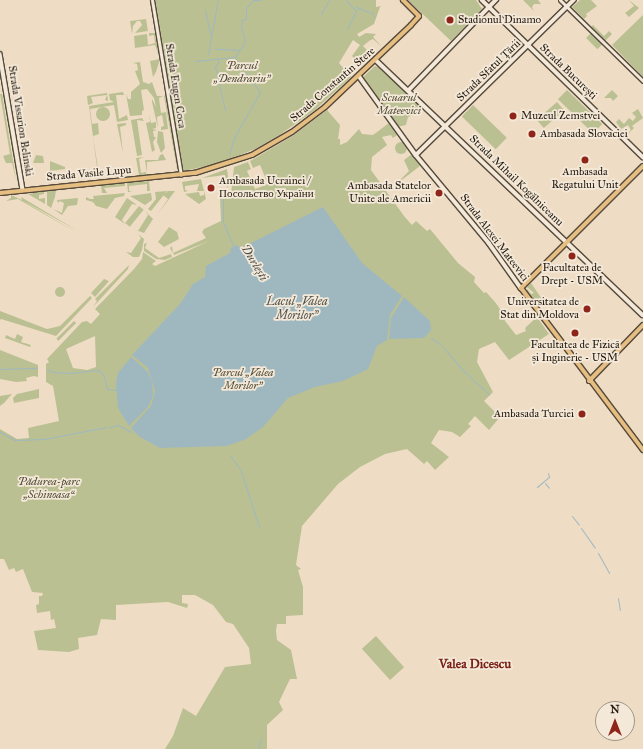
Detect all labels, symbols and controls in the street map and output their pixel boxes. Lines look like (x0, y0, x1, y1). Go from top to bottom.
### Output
place label: Stadionul Dinamo (458, 13, 541, 27)
marker: Stadionul Dinamo (445, 15, 455, 25)
street label: Strada Sfatul Țării (454, 37, 524, 105)
street label: Strada București (537, 41, 599, 103)
street label: Strada Eugen Coca (162, 43, 188, 129)
street label: Strada Constantin Stere (288, 45, 378, 125)
park label: Parcul „Dendrariu” (214, 60, 270, 86)
street label: Strada Vissarion Belinski (5, 65, 35, 177)
park label: Scuarul Mateevici (377, 92, 421, 118)
place label: Muzeul Zemstvei (521, 109, 600, 123)
marker: Muzeul Zemstvei (508, 111, 518, 121)
place label: Ambasada Slovaciei (540, 127, 628, 141)
marker: Ambasada Slovaciei (527, 129, 537, 139)
street label: Strada Mihail Kogălniceanu (466, 133, 566, 229)
marker: Ambasada Regatului Unit (580, 155, 590, 165)
street label: Strada Vasile Lupu (46, 164, 132, 184)
place label: Ambasada Regatului Unit (551, 166, 619, 192)
place label: Ambasada Ucrainei / Посольство України (219, 175, 314, 201)
place label: Ambasada Statelor Unite ale Americii (347, 180, 431, 206)
marker: Ambasada Ucrainei / Посольство України (206, 183, 216, 193)
marker: Ambasada Statelor Unite ale Americii (434, 188, 444, 198)
street label: Strada Alexei Mateevici (457, 192, 531, 284)
water label: Durlești (238, 242, 270, 284)
marker: Facultatea de Drept - USM (567, 251, 577, 261)
place label: Facultatea de Drept - USM (541, 262, 603, 288)
water label: Lacul „Valea Morilor” (266, 295, 328, 323)
place label: Universitatea de Stat din Moldova (500, 296, 579, 322)
marker: Universitatea de Stat din Moldova (582, 304, 592, 314)
marker: Facultatea de Fizică și Inginerie - USM (570, 328, 580, 338)
place label: Facultatea de Fizică și Inginerie - USM (530, 339, 620, 365)
park label: Parcul „Valea Morilor” (213, 367, 273, 393)
place label: Ambasada Turciei (494, 407, 574, 421)
marker: Ambasada Turciei (577, 409, 587, 419)
park label: Pădurea-parc „Schinoasa“ (18, 476, 80, 502)
district label: Valea Dicescu (439, 656, 511, 672)
north arrow (595, 701, 635, 741)
text: N (610, 703, 620, 716)

